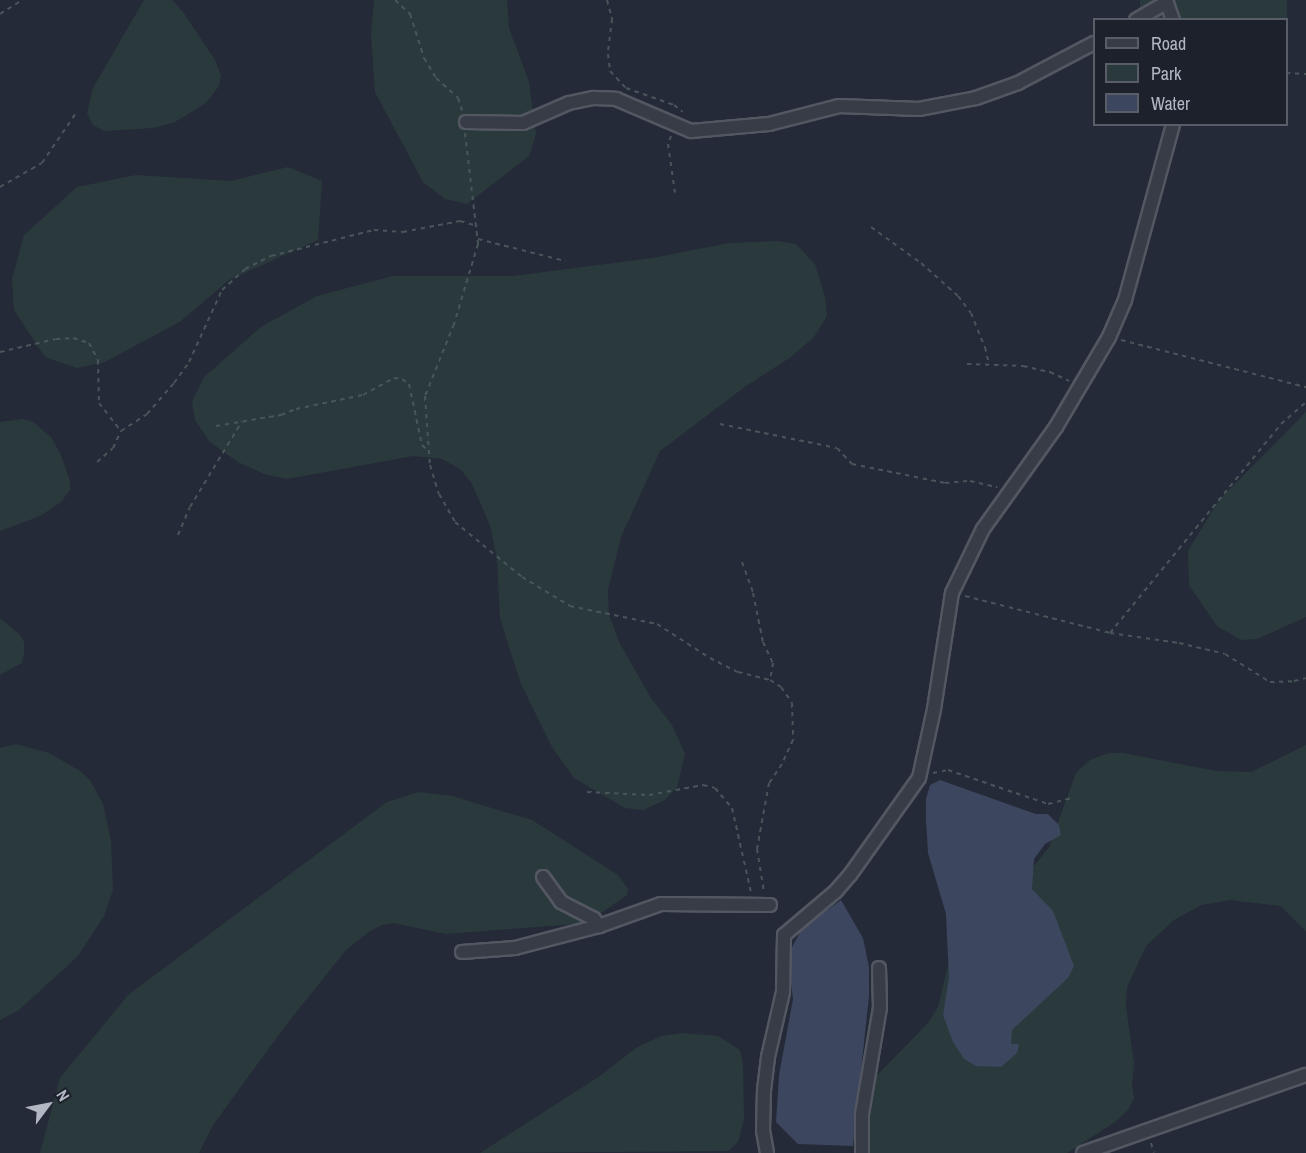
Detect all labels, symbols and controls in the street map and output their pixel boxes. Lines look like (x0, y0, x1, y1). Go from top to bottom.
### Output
legend (1093, 18, 1288, 126)
text: Road (1151, 31, 1186, 56)
text: Park (1151, 61, 1181, 86)
text: Water (1151, 91, 1190, 116)
north arrow (18, 1075, 78, 1135)
text: N (51, 1086, 75, 1105)

